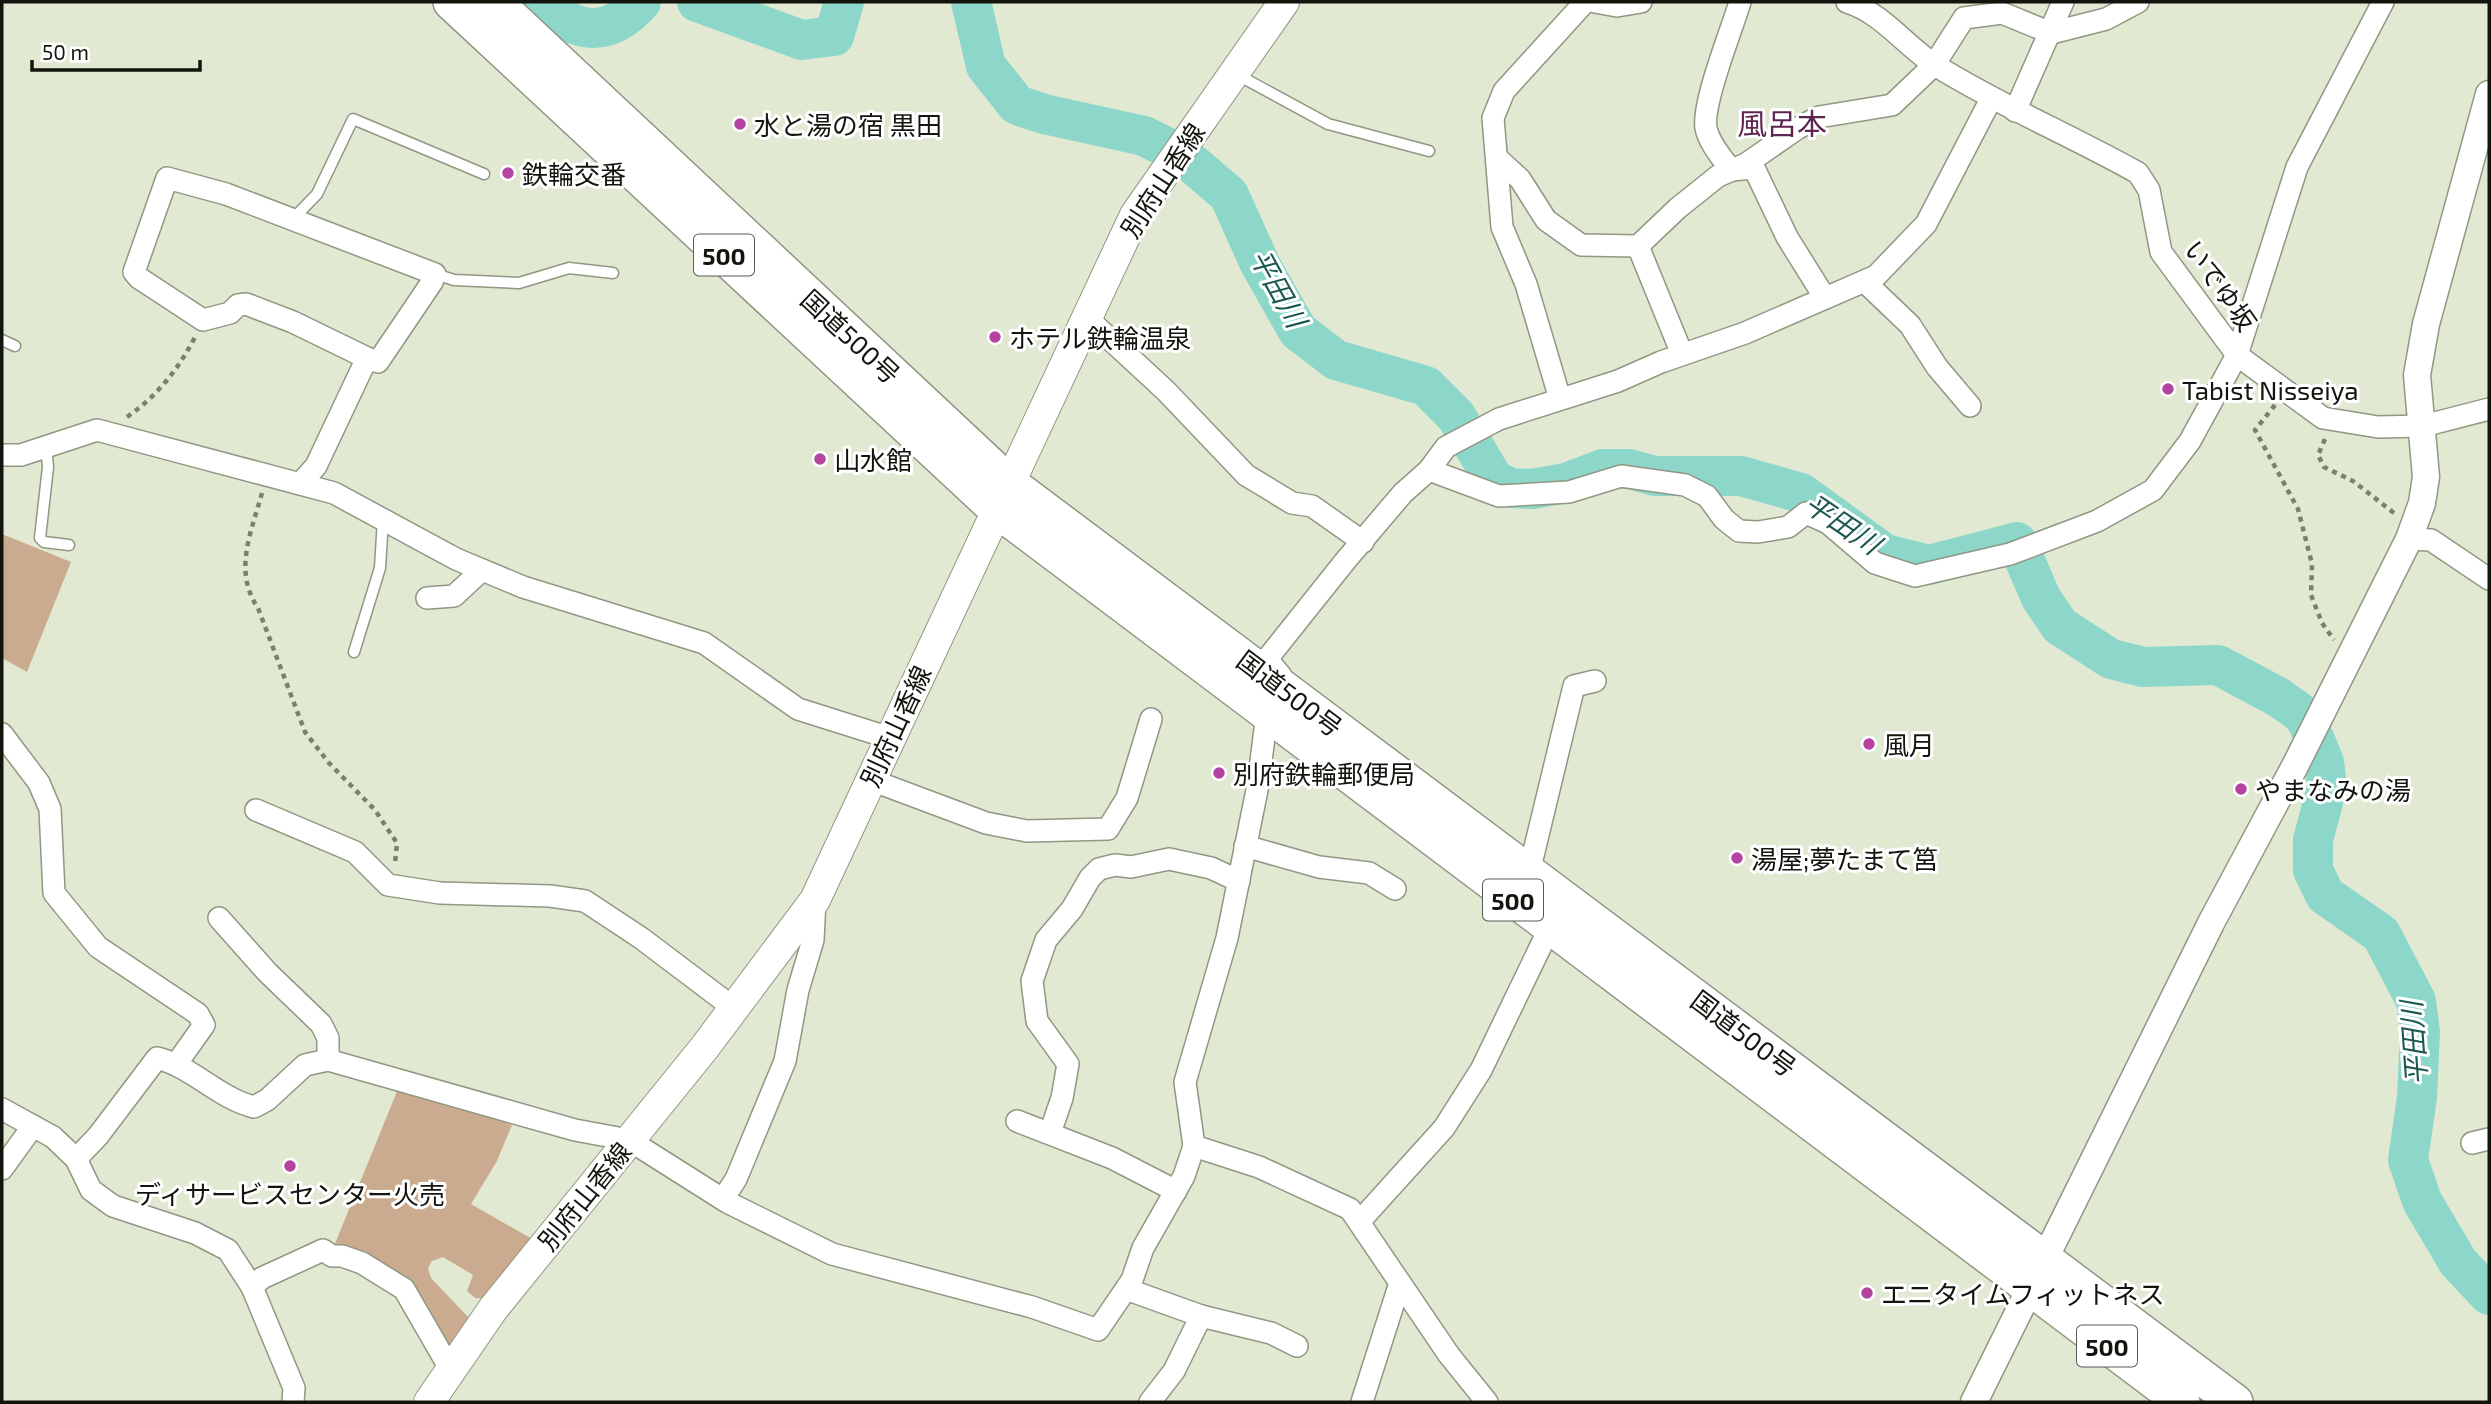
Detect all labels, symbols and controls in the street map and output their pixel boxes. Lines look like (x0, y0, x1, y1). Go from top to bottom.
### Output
scale bar (32, 28, 200, 72)
text: 50 m (42, 39, 89, 64)
district label: 風呂本 (1737, 105, 1827, 141)
place label: 水と湯の宿 黒田 (754, 109, 942, 140)
marker: 水と湯の宿 黒田 (732, 116, 748, 132)
street label: 別府山香線 (1114, 117, 1210, 243)
place label: 鉄輪交番 (522, 158, 626, 189)
marker: 鉄輪交番 (500, 165, 516, 181)
road number: 500 (694, 234, 754, 276)
street label: いでゆ坂 (2179, 234, 2263, 336)
water label: 平田川 (1244, 243, 1316, 336)
street label: 国道500号 (795, 283, 907, 389)
place label: ホテル鉄輪温泉 (1009, 322, 1191, 353)
marker: ホテル鉄輪温泉 (987, 329, 1003, 345)
place label: Tabist Nisseiya (2182, 374, 2359, 405)
marker: Tabist Nisseiya (2160, 381, 2176, 397)
place label: 山水館 (834, 444, 912, 475)
marker: 山水館 (812, 451, 828, 467)
water label: 平田川 (1799, 485, 1890, 562)
street label: 国道500号 (1231, 644, 1349, 742)
street label: 別府山香線 (853, 661, 937, 791)
place label: 風月 (1883, 729, 1935, 760)
marker: 風月 (1861, 736, 1877, 752)
place label: 別府鉄輪郵便局 (1233, 758, 1415, 789)
marker: 別府鉄輪郵便局 (1211, 765, 1227, 781)
place label: やまなみの湯 (2255, 774, 2411, 805)
marker: やまなみの湯 (2233, 781, 2249, 797)
place label: 湯屋;夢たまて筥 (1751, 843, 1938, 874)
marker: 湯屋;夢たまて筥 (1729, 850, 1745, 866)
road number: 500 (1483, 880, 1543, 920)
street label: 国道500号 (1685, 984, 1803, 1082)
water label: 平田川 (2393, 997, 2433, 1086)
street label: 別府山香線 (531, 1136, 637, 1256)
marker: ディサービスセンター火売 (282, 1158, 298, 1174)
place label: ディサービスセンター火売 (135, 1178, 445, 1209)
place label: エニタイムフィットネス (1881, 1278, 2164, 1309)
marker: エニタイムフィットネス (1859, 1285, 1875, 1301)
road number: 500 (2077, 1326, 2137, 1366)

